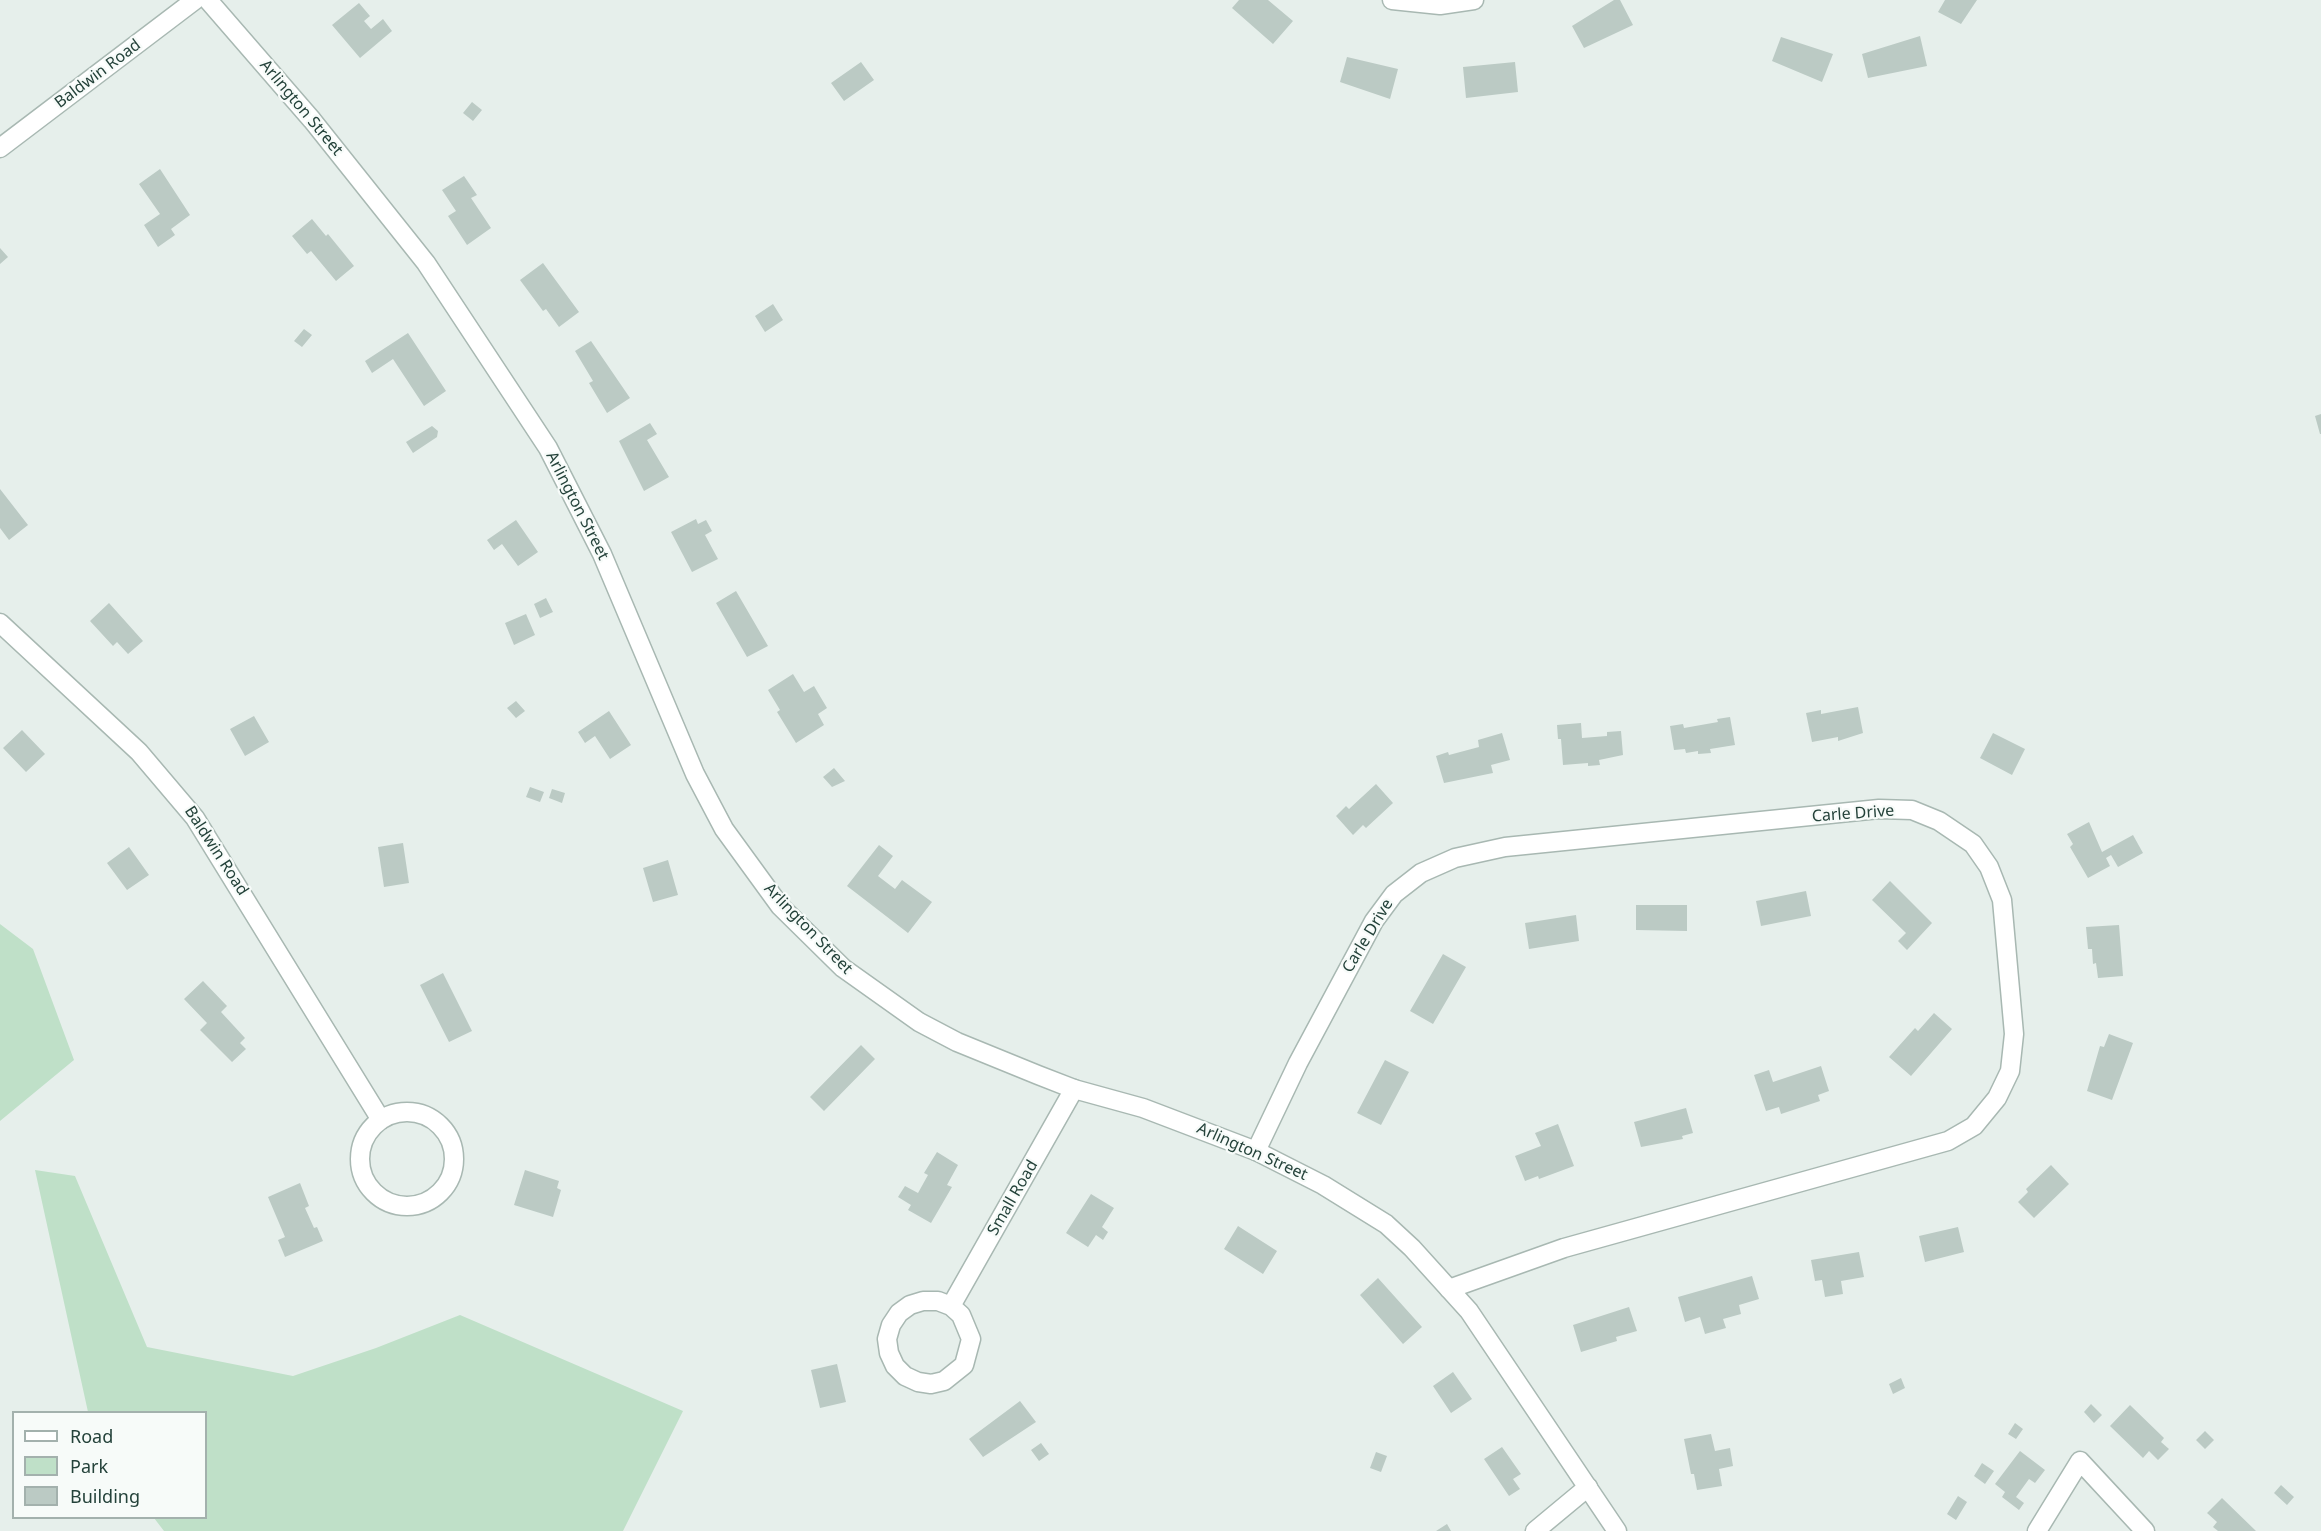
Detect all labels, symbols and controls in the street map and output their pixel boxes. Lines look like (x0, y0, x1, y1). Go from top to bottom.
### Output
street label: Baldwin Road (51, 35, 145, 113)
street label: Arlington Street (255, 56, 347, 160)
street label: Arlington Street (541, 449, 613, 563)
street label: Carle Drive (1811, 802, 1895, 826)
street label: Baldwin Road (180, 803, 252, 899)
street label: Arlington Street (760, 880, 856, 978)
street label: Carle Drive (1339, 896, 1397, 976)
street label: Arlington Street (1194, 1119, 1310, 1185)
street label: Small Road (984, 1157, 1042, 1239)
legend (12, 1411, 207, 1519)
text: Road (70, 1424, 113, 1448)
text: Park (70, 1454, 108, 1478)
text: Building (70, 1484, 140, 1508)

